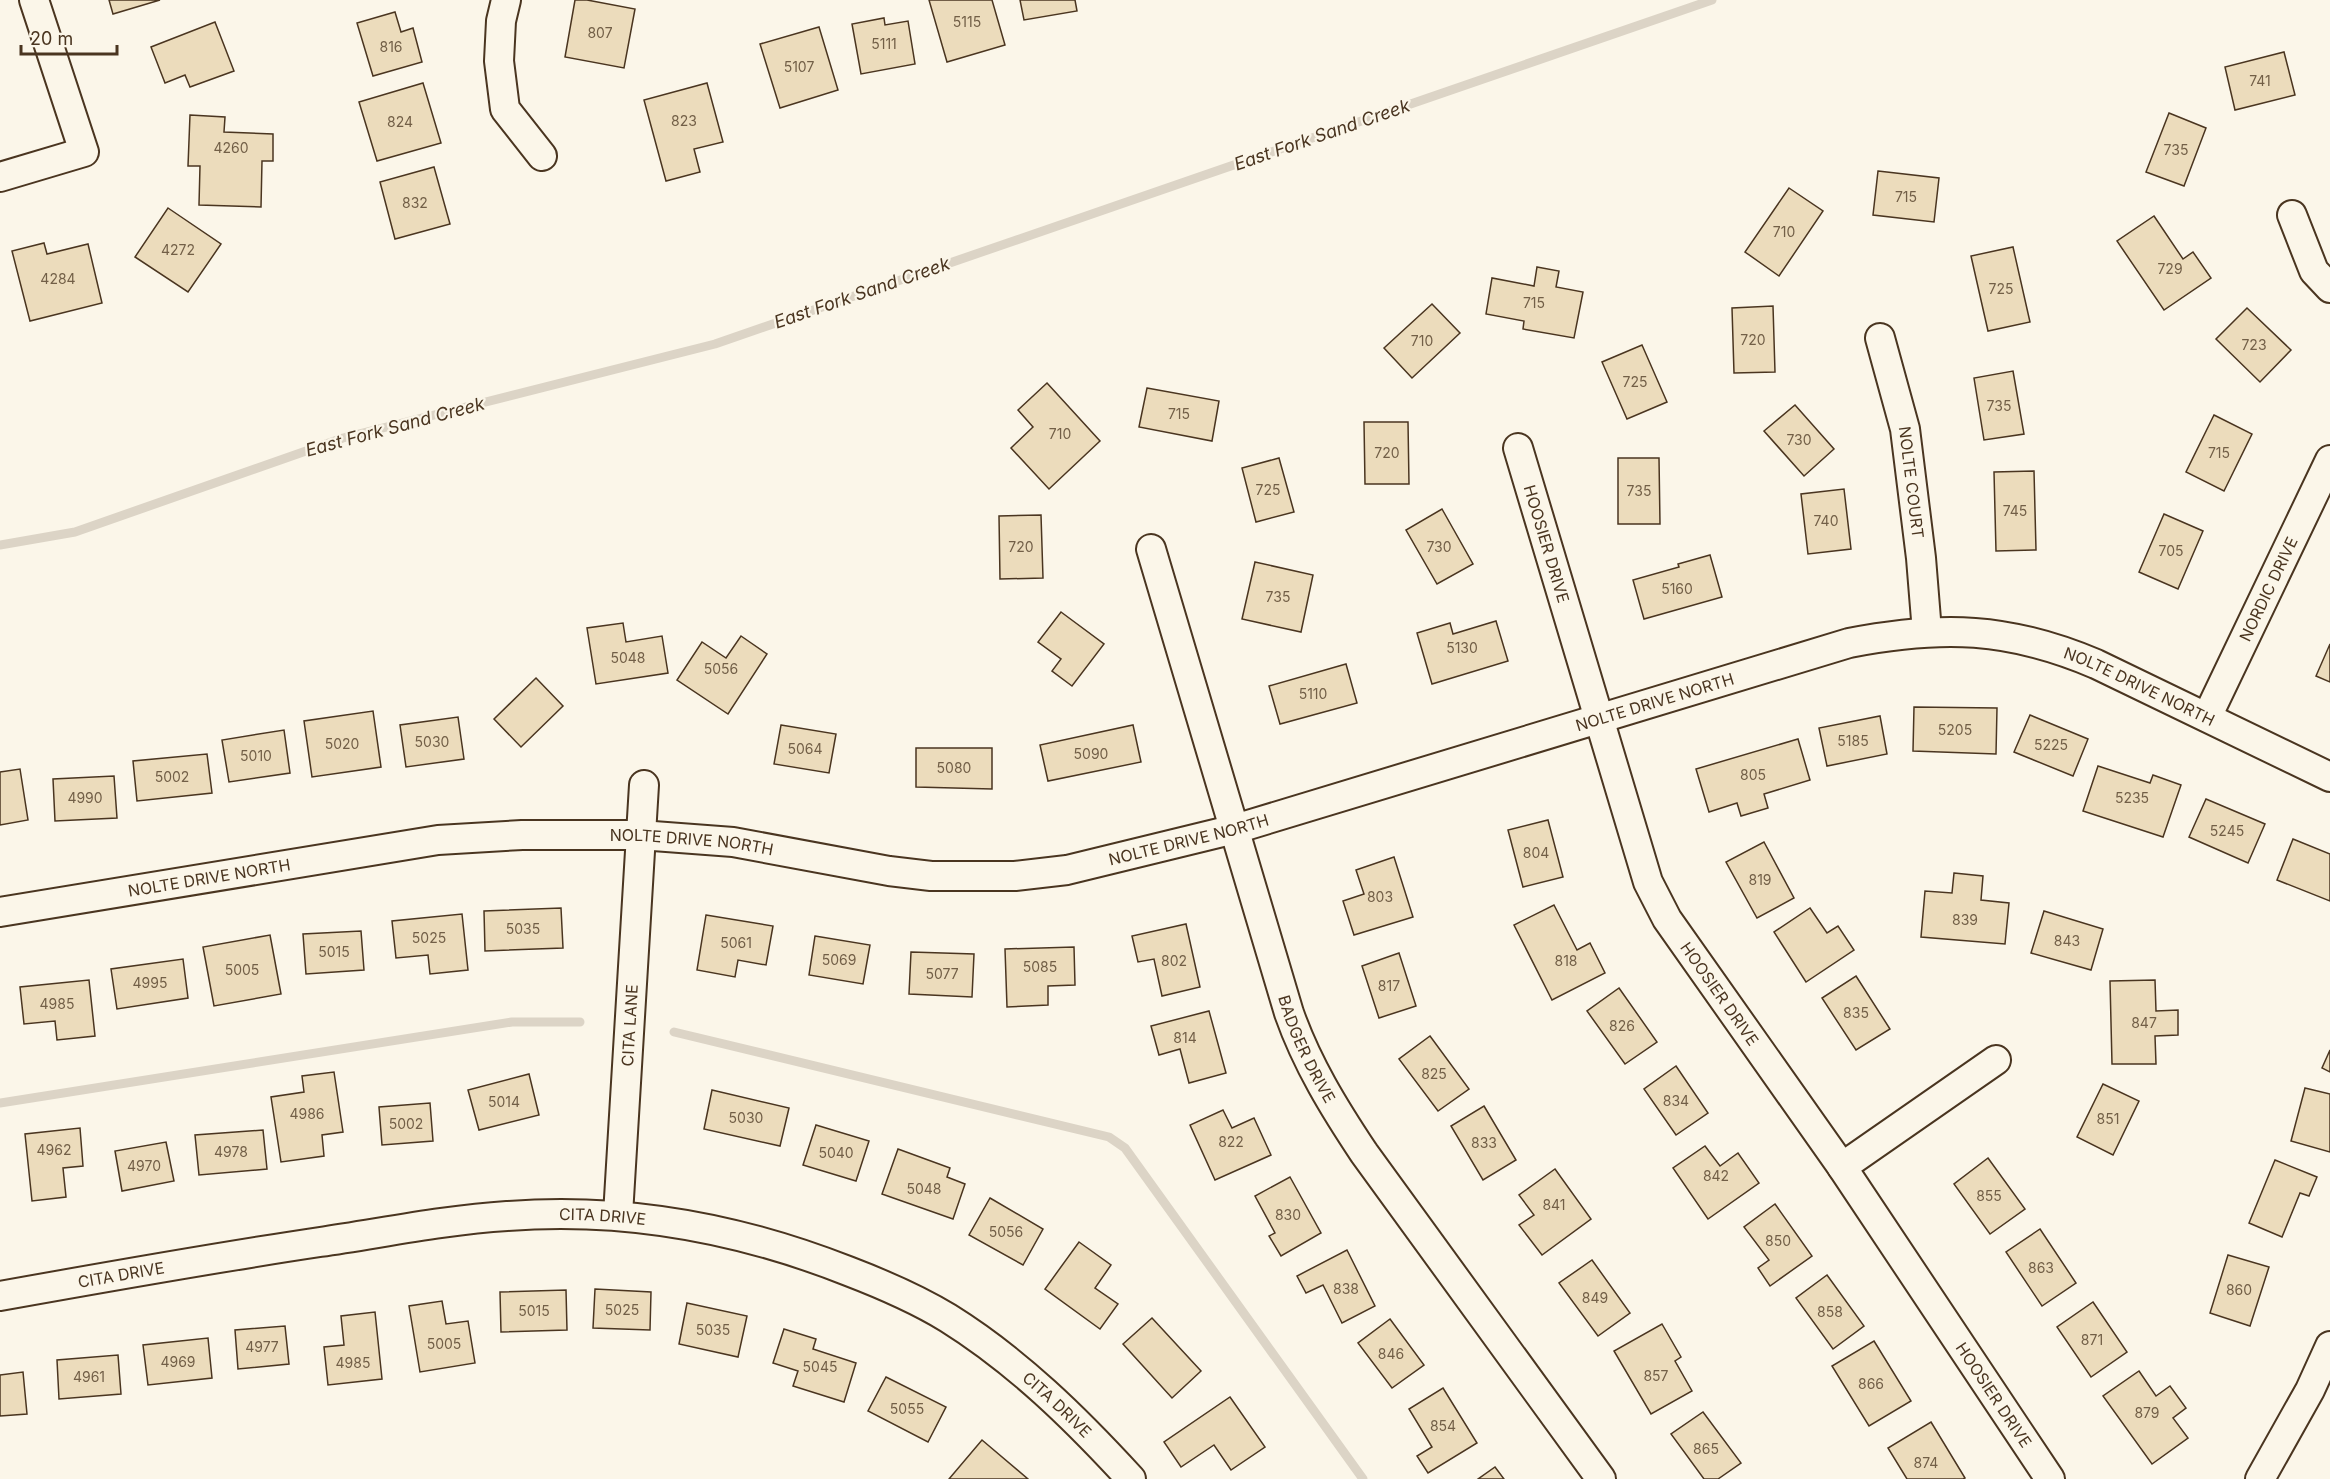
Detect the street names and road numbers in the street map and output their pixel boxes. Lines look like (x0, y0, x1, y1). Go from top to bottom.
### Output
street label: NOLTE COURT (1895, 425, 1928, 539)
street label: HOOSIER DRIVE (1520, 482, 1574, 605)
street label: NORDIC DRIVE (2235, 533, 2302, 644)
street label: NOLTE DRIVE NORTH (2061, 642, 2218, 730)
street label: NOLTE DRIVE NORTH (1573, 668, 1736, 735)
street label: NOLTE DRIVE NORTH (1107, 809, 1271, 869)
street label: NOLTE DRIVE NORTH (610, 825, 775, 859)
street label: NOLTE DRIVE NORTH (126, 854, 292, 901)
street label: HOOSIER DRIVE (1676, 938, 1763, 1049)
street label: CITA LANE (617, 984, 642, 1067)
street label: BADGER DRIVE (1274, 993, 1340, 1106)
street label: CITA DRIVE (559, 1204, 647, 1229)
street label: CITA DRIVE (76, 1257, 166, 1292)
street label: HOOSIER DRIVE (1952, 1338, 2036, 1451)
street label: CITA DRIVE (1019, 1367, 1096, 1442)

